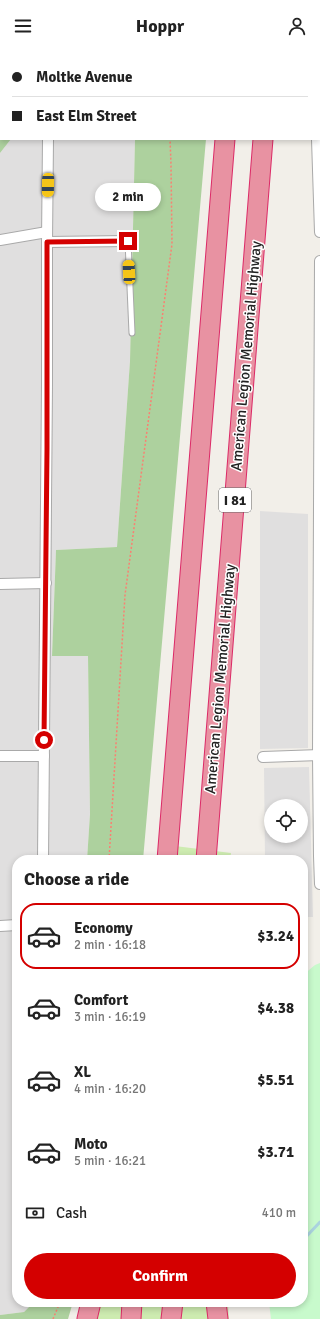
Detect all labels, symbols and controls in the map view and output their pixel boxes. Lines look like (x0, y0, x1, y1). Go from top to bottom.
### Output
icon: menu (12, 15, 34, 37)
text: Hoppr (136, 15, 184, 37)
icon: person (286, 15, 308, 37)
text: Moltke Avenue (36, 68, 132, 86)
text: East Elm Street (36, 107, 137, 125)
car (42, 173, 54, 197)
callout: 2 min (95, 183, 161, 211)
text: 2 min (112, 189, 144, 205)
route end (119, 232, 137, 250)
street label: American Legion Memorial Highway (227, 240, 265, 472)
car (122, 260, 136, 284)
road number: I 81 (219, 488, 251, 512)
street label: American Legion Memorial Highway (201, 563, 239, 795)
route start (35, 731, 53, 749)
map controls (264, 799, 308, 843)
button: locate (264, 799, 308, 843)
text: Choose a ride (24, 868, 129, 890)
icon: car (26, 918, 62, 954)
text: Economy (74, 919, 133, 937)
text: $3.24 (257, 927, 294, 945)
text: 2 min · 16:18 (74, 937, 146, 953)
icon: car (26, 990, 62, 1026)
text: Comfort (74, 991, 128, 1009)
text: $4.38 (257, 999, 294, 1017)
text: 3 min · 16:19 (74, 1009, 146, 1025)
icon: car (26, 1062, 62, 1098)
text: XL (74, 1063, 91, 1081)
text: $5.51 (257, 1071, 294, 1089)
text: 4 min · 16:20 (74, 1081, 146, 1097)
icon: car (26, 1134, 62, 1170)
text: Moto (74, 1135, 108, 1153)
text: $3.71 (257, 1143, 294, 1161)
text: 5 min · 16:21 (74, 1153, 146, 1169)
icon: cash (24, 1202, 46, 1224)
text: Cash (56, 1204, 87, 1222)
text: 410 m (262, 1205, 296, 1221)
button: Confirm (24, 1253, 296, 1299)

